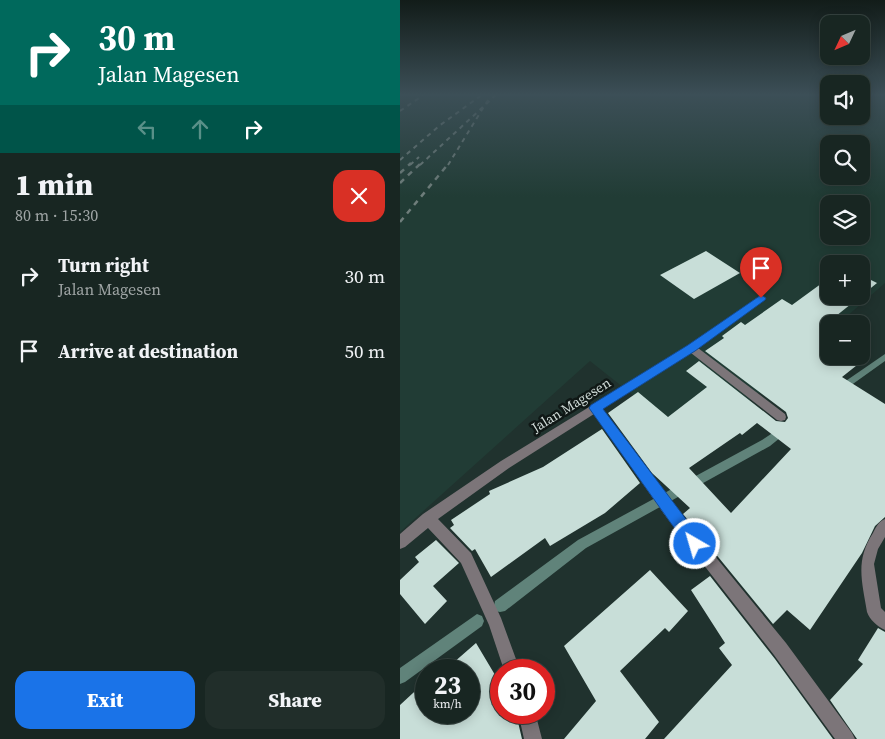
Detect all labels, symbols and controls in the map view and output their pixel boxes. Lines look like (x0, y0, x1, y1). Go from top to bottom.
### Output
text: 30 m (98, 14, 175, 62)
north arrow (820, 15, 870, 65)
map controls (820, 15, 870, 365)
icon: right (15, 20, 80, 85)
text: Jalan Magesen (98, 59, 240, 89)
button: sound (820, 75, 870, 125)
icon: left (133, 115, 161, 143)
icon: ahead (186, 115, 214, 143)
icon: right (239, 115, 267, 143)
button: search (820, 135, 870, 185)
text: 1 min (15, 164, 93, 205)
button: close (333, 170, 385, 222)
button: layers (820, 195, 870, 245)
text: 80 m · 15:30 (15, 204, 98, 226)
pin (740, 247, 782, 298)
text: Turn right (58, 252, 149, 278)
icon: arrive (747, 254, 775, 282)
button: + (820, 255, 870, 305)
icon: right (15, 262, 43, 290)
text: 30 m (344, 263, 385, 289)
text: Jalan Magesen (58, 278, 161, 300)
button: − (820, 315, 870, 365)
icon: arrive (15, 337, 43, 365)
text: Arrive at destination (58, 338, 238, 364)
text: 50 m (344, 338, 385, 364)
street label: Jalan Magesen (527, 372, 615, 438)
position arrow (668, 517, 720, 569)
speed limit sign: 30 (490, 659, 555, 724)
text: 23 (434, 668, 461, 702)
button: Exit (15, 671, 195, 729)
button: Share (205, 671, 385, 729)
text: km/h (433, 696, 462, 712)

